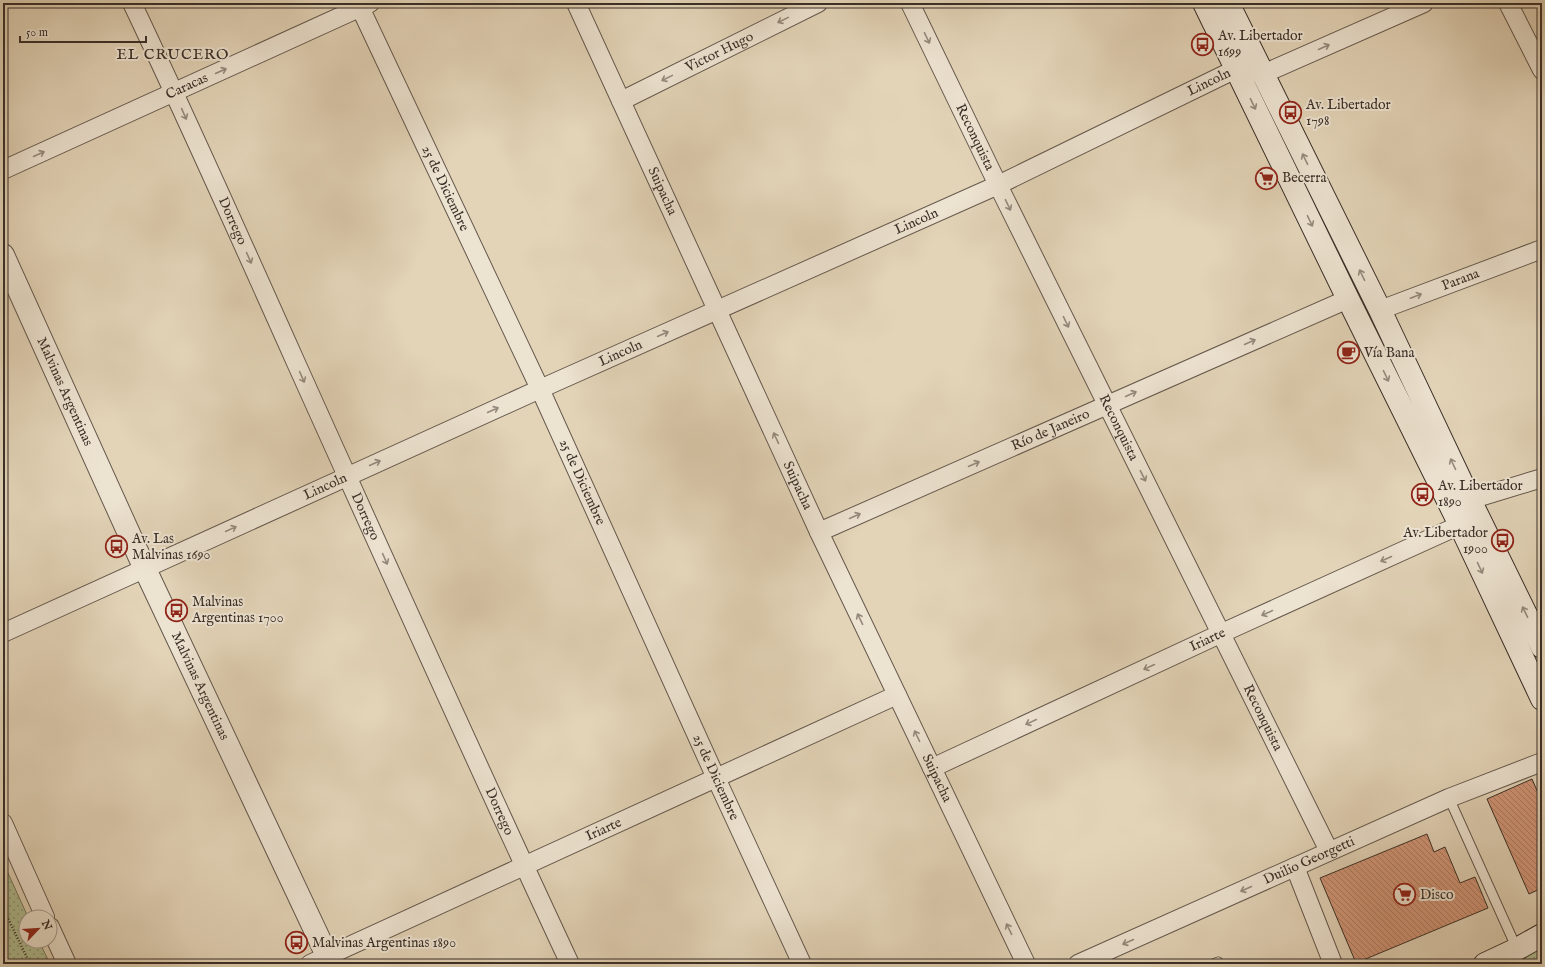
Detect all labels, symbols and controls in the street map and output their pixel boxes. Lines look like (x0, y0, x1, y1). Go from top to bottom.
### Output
one-way arrow (778, 17, 790, 24)
scale bar (20, 18, 146, 44)
text: 50 m (26, 25, 48, 40)
street label: Victor Hugo (682, 27, 757, 77)
place label: Av. Libertador 1699 (1217, 27, 1303, 61)
bus stop icon: Av. Libertador 1699 (1190, 31, 1216, 57)
one-way arrow (924, 32, 931, 44)
one-way arrow (1318, 43, 1330, 50)
district label: EL CRUCERO (116, 45, 230, 64)
street label: Lincoln (1184, 64, 1234, 100)
one-way arrow (214, 67, 226, 74)
street label: Caracas (163, 69, 211, 104)
one-way arrow (661, 75, 673, 82)
place label: Av. Libertador 1798 (1305, 96, 1391, 130)
one-way arrow (1250, 98, 1257, 110)
bus stop icon: Av. Libertador 1798 (1278, 100, 1304, 126)
street label: Reconquista (951, 101, 999, 174)
one-way arrow (181, 108, 188, 120)
street label: 25 de Diciembre (418, 143, 474, 235)
one-way arrow (32, 150, 44, 157)
one-way arrow (1301, 153, 1308, 165)
street label: Suipacha (644, 164, 682, 219)
supermarket icon: Becerra (1254, 165, 1280, 191)
place label: Becerra (1282, 169, 1327, 187)
street label: Dorrego (214, 194, 251, 248)
one-way arrow (1005, 199, 1012, 211)
street label: Lincoln (892, 204, 942, 239)
one-way arrow (1307, 215, 1314, 227)
one-way arrow (246, 252, 253, 264)
street label: Parana (1439, 264, 1483, 295)
one-way arrow (1358, 270, 1365, 282)
one-way arrow (1410, 292, 1422, 300)
one-way arrow (1063, 316, 1070, 328)
one-way arrow (657, 330, 669, 337)
street label: Malvinas Argentinas (32, 334, 97, 449)
street label: Lincoln (596, 335, 646, 371)
one-way arrow (1244, 338, 1256, 345)
cafe icon: Vía Bana (1335, 340, 1361, 366)
place label: Vía Bana (1363, 344, 1415, 362)
one-way arrow (1382, 369, 1390, 381)
one-way arrow (299, 370, 306, 382)
one-way arrow (1124, 390, 1136, 397)
street label: Reconquista (1095, 391, 1143, 465)
street label: Río de Janeiro (1009, 405, 1093, 455)
one-way arrow (487, 406, 499, 413)
one-way arrow (771, 432, 779, 444)
street label: 25 de Diciembre (555, 436, 610, 529)
street label: Suipacha (779, 458, 817, 513)
one-way arrow (368, 459, 380, 466)
one-way arrow (1449, 459, 1456, 471)
one-way arrow (967, 460, 979, 467)
street label: Lincoln (301, 469, 350, 504)
one-way arrow (1139, 470, 1147, 482)
place label: Av. Libertador 1890 (1437, 477, 1523, 511)
bus stop icon: Av. Libertador 1890 (1410, 481, 1436, 507)
street label: Dorrego (347, 490, 384, 544)
one-way arrow (848, 512, 860, 520)
place label: Av. Libertador 1900 (1402, 524, 1488, 558)
one-way arrow (225, 525, 237, 532)
bus stop icon: Av. Libertador 1900 (1490, 528, 1516, 554)
place label: Av. Las Malvinas 1690 (131, 530, 211, 564)
bus stop icon: Av. Las Malvinas 1690 (103, 534, 129, 560)
one-way arrow (382, 553, 389, 565)
one-way arrow (1380, 556, 1392, 563)
one-way arrow (1477, 561, 1484, 573)
place label: Malvinas Argentinas 1700 (191, 593, 284, 627)
bus stop icon: Malvinas Argentinas 1700 (164, 597, 190, 623)
one-way arrow (1521, 607, 1528, 619)
one-way arrow (1262, 609, 1274, 617)
one-way arrow (856, 613, 863, 625)
street label: Iriarte (1187, 623, 1229, 656)
street label: Malvinas Argentinas (167, 629, 233, 743)
one-way arrow (1144, 664, 1156, 671)
street label: Reconquista (1239, 682, 1287, 755)
one-way arrow (1026, 719, 1038, 726)
one-way arrow (913, 730, 920, 742)
street label: 25 de Diciembre (688, 731, 744, 824)
street label: Suipacha (918, 751, 957, 806)
street label: Dorrego (481, 785, 518, 839)
street label: Iriarte (583, 813, 625, 845)
street label: Duilio Georgetti (1261, 832, 1358, 889)
supermarket icon: Disco (1392, 882, 1418, 908)
one-way arrow (1241, 886, 1253, 893)
place label: Disco (1420, 886, 1454, 904)
north arrow (18, 909, 58, 949)
text: N (37, 917, 55, 933)
one-way arrow (1005, 923, 1012, 935)
bus stop icon: Malvinas Argentinas 1890 (284, 930, 310, 956)
place label: Malvinas Argentinas 1890 (312, 934, 456, 952)
one-way arrow (1122, 939, 1134, 946)

